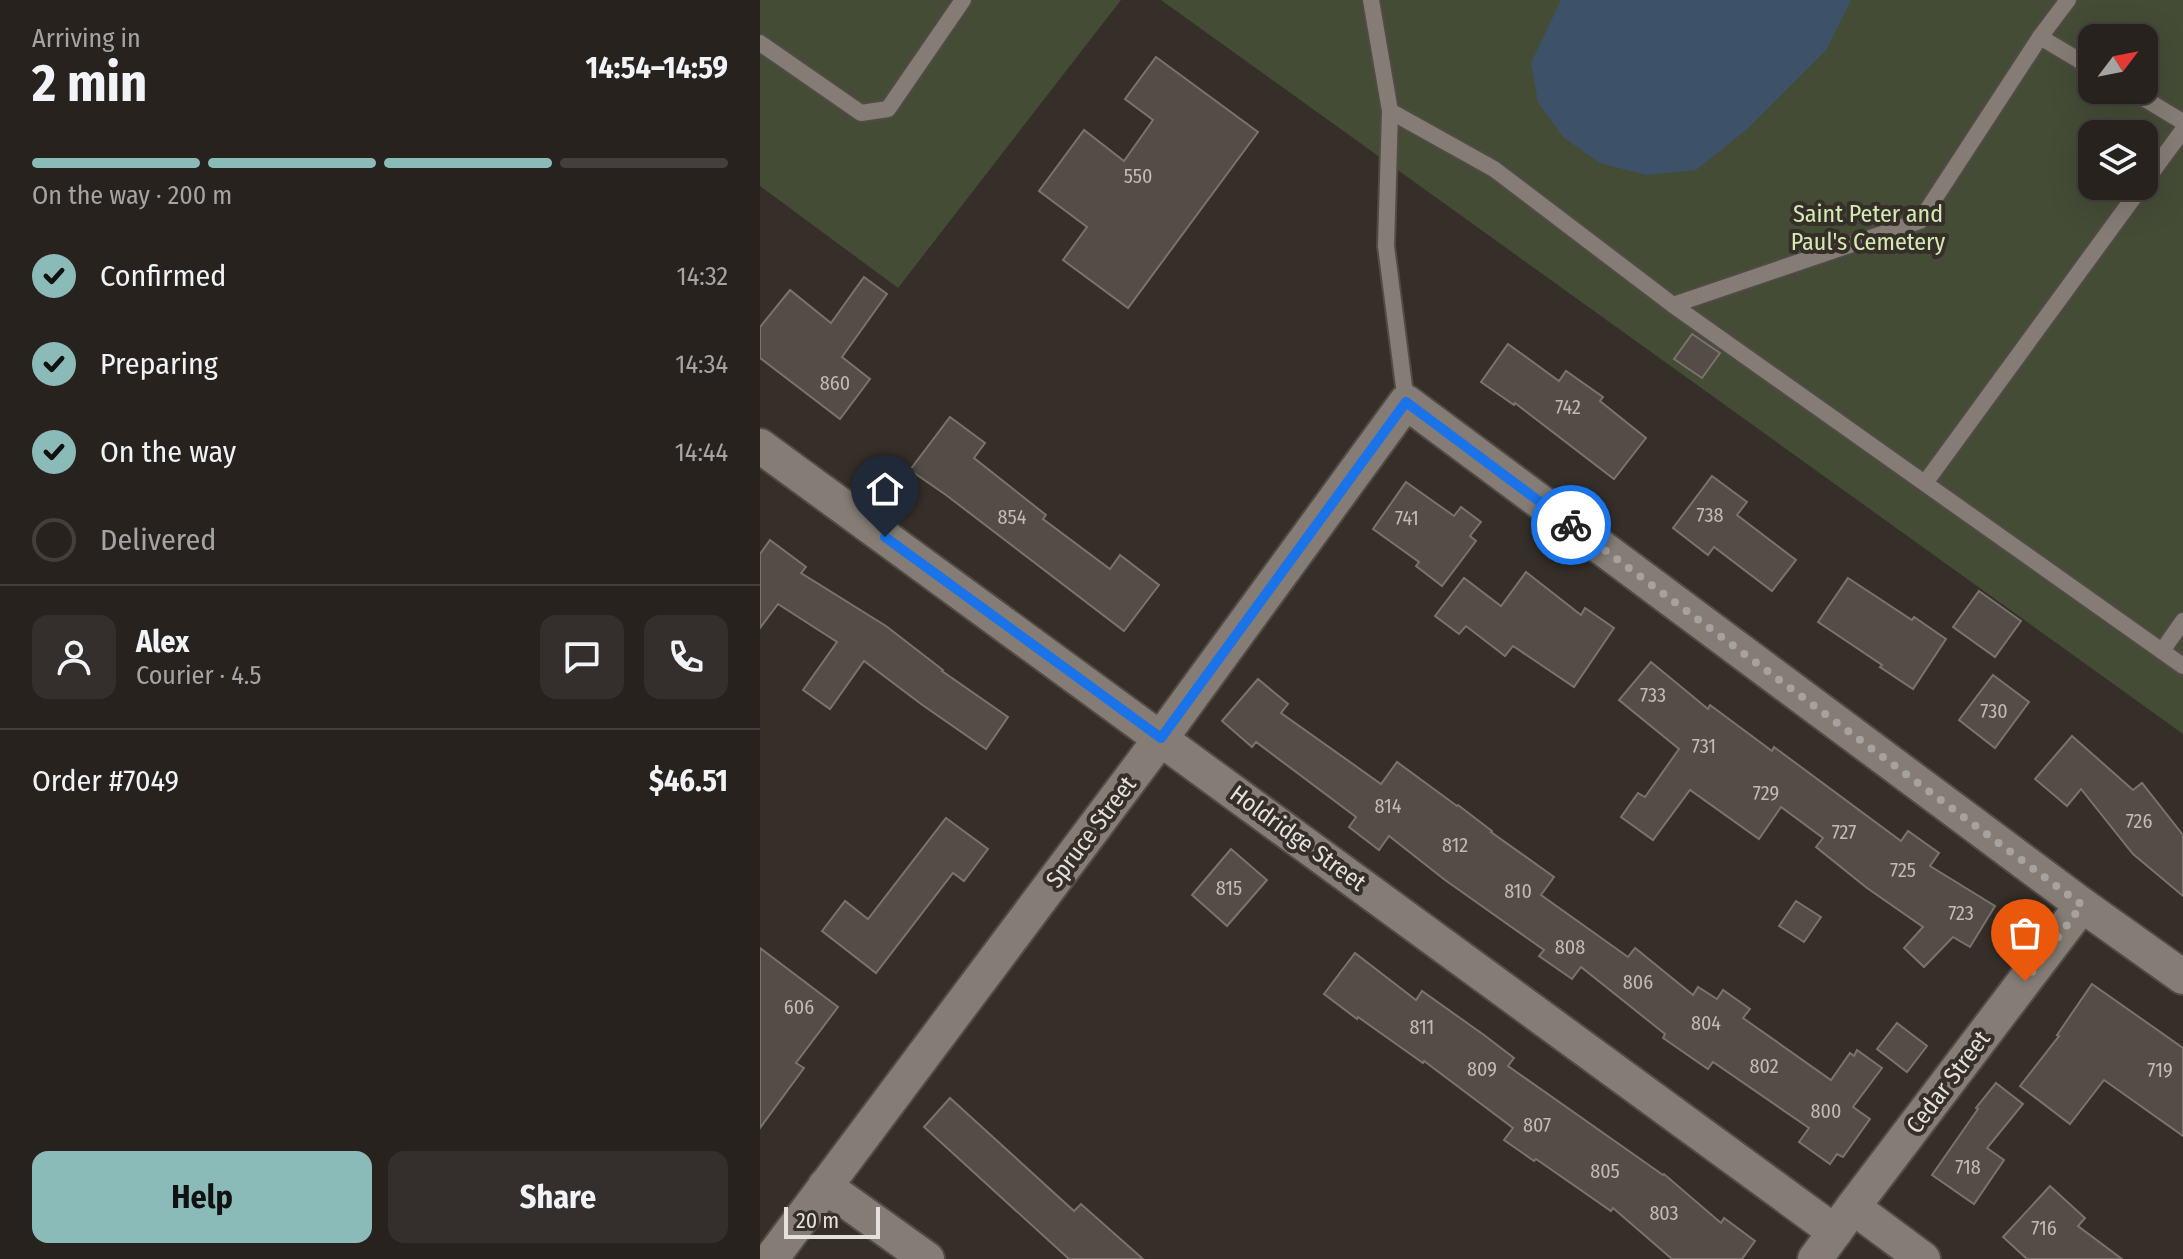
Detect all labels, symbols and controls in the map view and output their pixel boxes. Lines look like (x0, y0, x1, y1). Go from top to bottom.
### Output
text: Arriving in (32, 23, 141, 54)
north arrow (2078, 24, 2158, 104)
map controls (2078, 24, 2158, 200)
text: 14:54–14:59 (585, 50, 728, 86)
text: 2 min (32, 52, 147, 115)
button: layers (2078, 120, 2158, 200)
house number: 550 (1124, 164, 1152, 188)
text: On the way · 200 m (32, 180, 232, 211)
park label: Saint Peter and Paul's Cemetery (1791, 200, 1945, 256)
icon: check (32, 254, 76, 298)
text: Confirmed (100, 258, 226, 294)
text: 14:32 (677, 261, 728, 292)
icon: check (32, 342, 76, 386)
text: Preparing (100, 346, 218, 382)
text: 14:34 (675, 349, 728, 380)
house number: 860 (820, 371, 850, 395)
house number: 742 (1555, 395, 1581, 419)
icon: check (32, 430, 76, 474)
text: On the way (100, 434, 236, 470)
text: 14:44 (675, 437, 728, 468)
pin (851, 455, 919, 537)
icon: home (863, 467, 907, 511)
courier (1531, 485, 1611, 565)
icon: bike (1549, 503, 1593, 547)
house number: 738 (1697, 503, 1723, 527)
house number: 854 (998, 505, 1027, 529)
house number: 741 (1395, 506, 1419, 530)
text: Delivered (100, 522, 216, 558)
button: person (32, 615, 116, 699)
button: chat (540, 615, 624, 699)
button: phone (644, 615, 728, 699)
text: Alex (136, 624, 189, 660)
text: Courier · 4.5 (136, 660, 262, 691)
house number: 733 (1640, 683, 1666, 707)
house number: 730 (1980, 699, 2008, 723)
house number: 731 (1692, 734, 1716, 758)
text: Order #7049 (32, 763, 179, 799)
text: $46.51 (649, 763, 728, 799)
street label: Spruce Street (1040, 771, 1142, 893)
street label: Holdridge Street (1225, 779, 1371, 897)
house number: 729 (1753, 781, 1779, 805)
house number: 814 (1375, 794, 1402, 818)
house number: 726 (2126, 809, 2152, 833)
house number: 727 (1832, 820, 1856, 844)
house number: 812 (1442, 833, 1468, 857)
house number: 725 (1890, 858, 1916, 882)
house number: 815 (1216, 876, 1242, 900)
house number: 810 (1504, 879, 1532, 903)
pin (1991, 899, 2059, 981)
house number: 723 (1948, 901, 1974, 925)
icon: bag (2003, 911, 2047, 955)
house number: 808 (1555, 935, 1585, 959)
house number: 806 (1623, 970, 1653, 994)
house number: 606 (784, 995, 814, 1019)
house number: 804 (1691, 1011, 1721, 1035)
house number: 811 (1410, 1015, 1434, 1039)
street label: Cedar Street (1900, 1025, 1996, 1139)
house number: 802 (1749, 1054, 1779, 1078)
house number: 809 (1467, 1057, 1497, 1081)
house number: 719 (2147, 1058, 2173, 1082)
house number: 800 (1811, 1099, 1841, 1123)
house number: 807 (1523, 1113, 1551, 1137)
button: Help (32, 1151, 372, 1243)
button: Share (388, 1151, 728, 1243)
house number: 718 (1955, 1155, 1981, 1179)
house number: 805 (1590, 1159, 1620, 1183)
house number: 803 (1649, 1201, 1679, 1225)
scale bar (784, 1203, 880, 1239)
text: 20 m (796, 1207, 839, 1234)
house number: 716 (2031, 1216, 2057, 1240)

